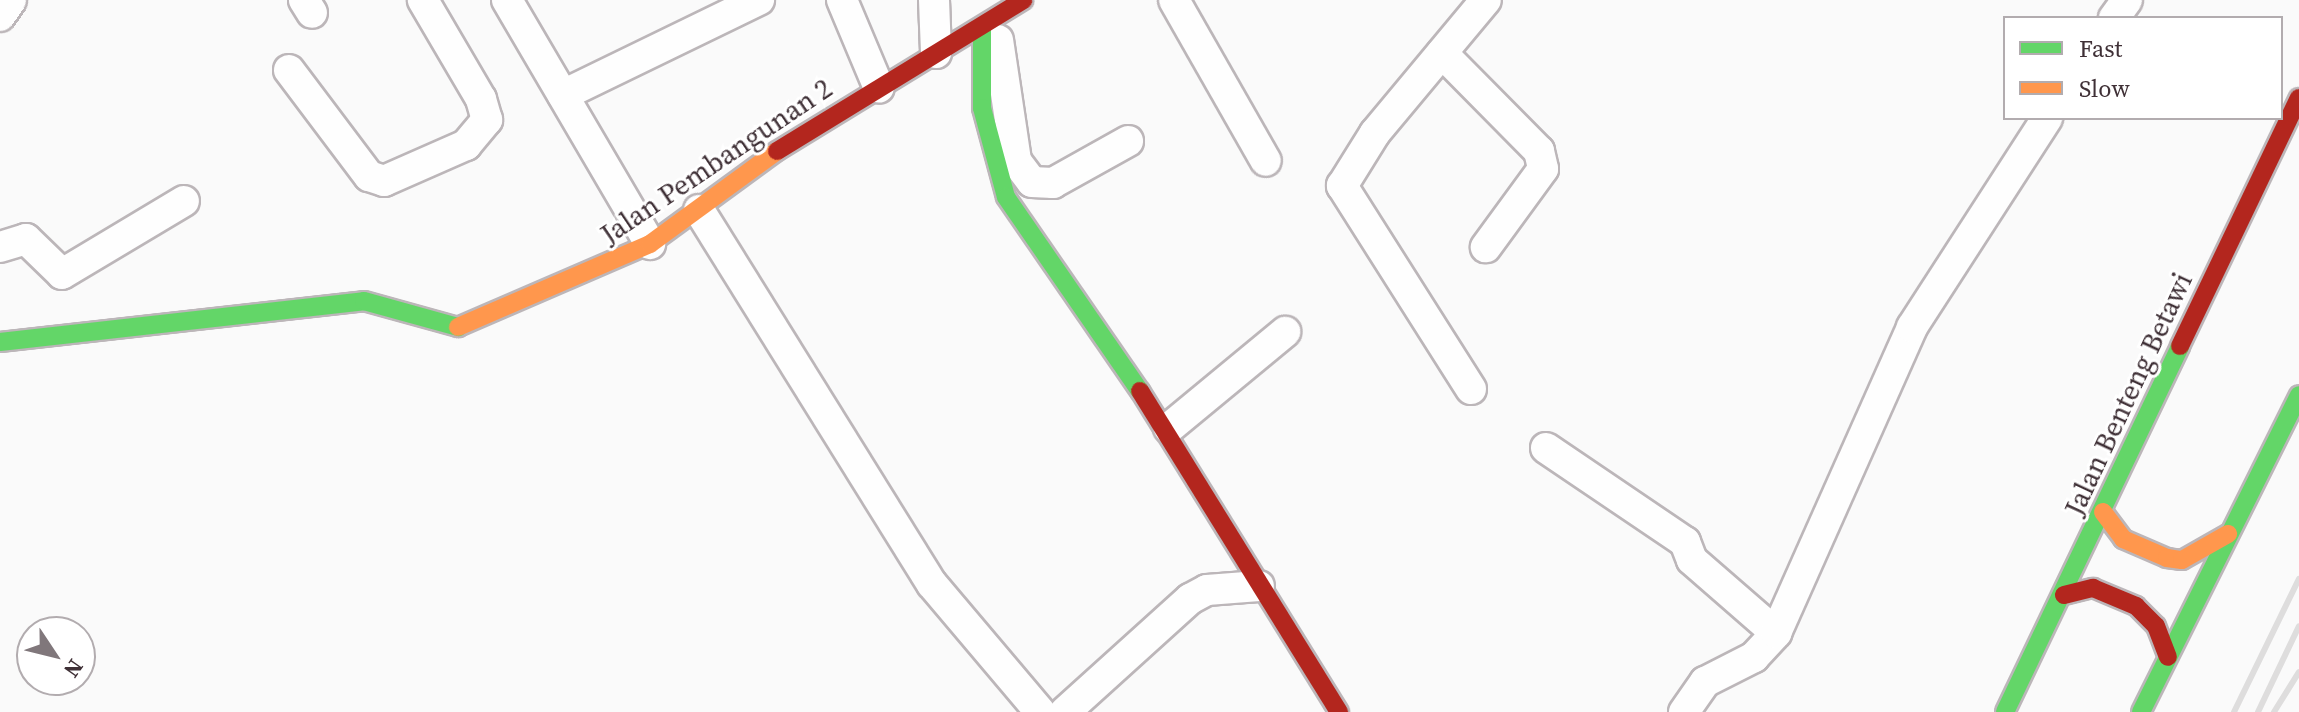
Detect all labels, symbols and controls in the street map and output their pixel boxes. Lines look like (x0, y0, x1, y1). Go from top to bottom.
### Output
legend (2003, 16, 2283, 120)
text: Fast (2079, 32, 2122, 65)
street label: Jalan Pembangunan 2 (594, 71, 838, 251)
text: Slow (2079, 72, 2130, 105)
street label: Jalan Benteng Betawi (2057, 267, 2199, 521)
north arrow (16, 616, 96, 696)
text: N (57, 653, 91, 684)

